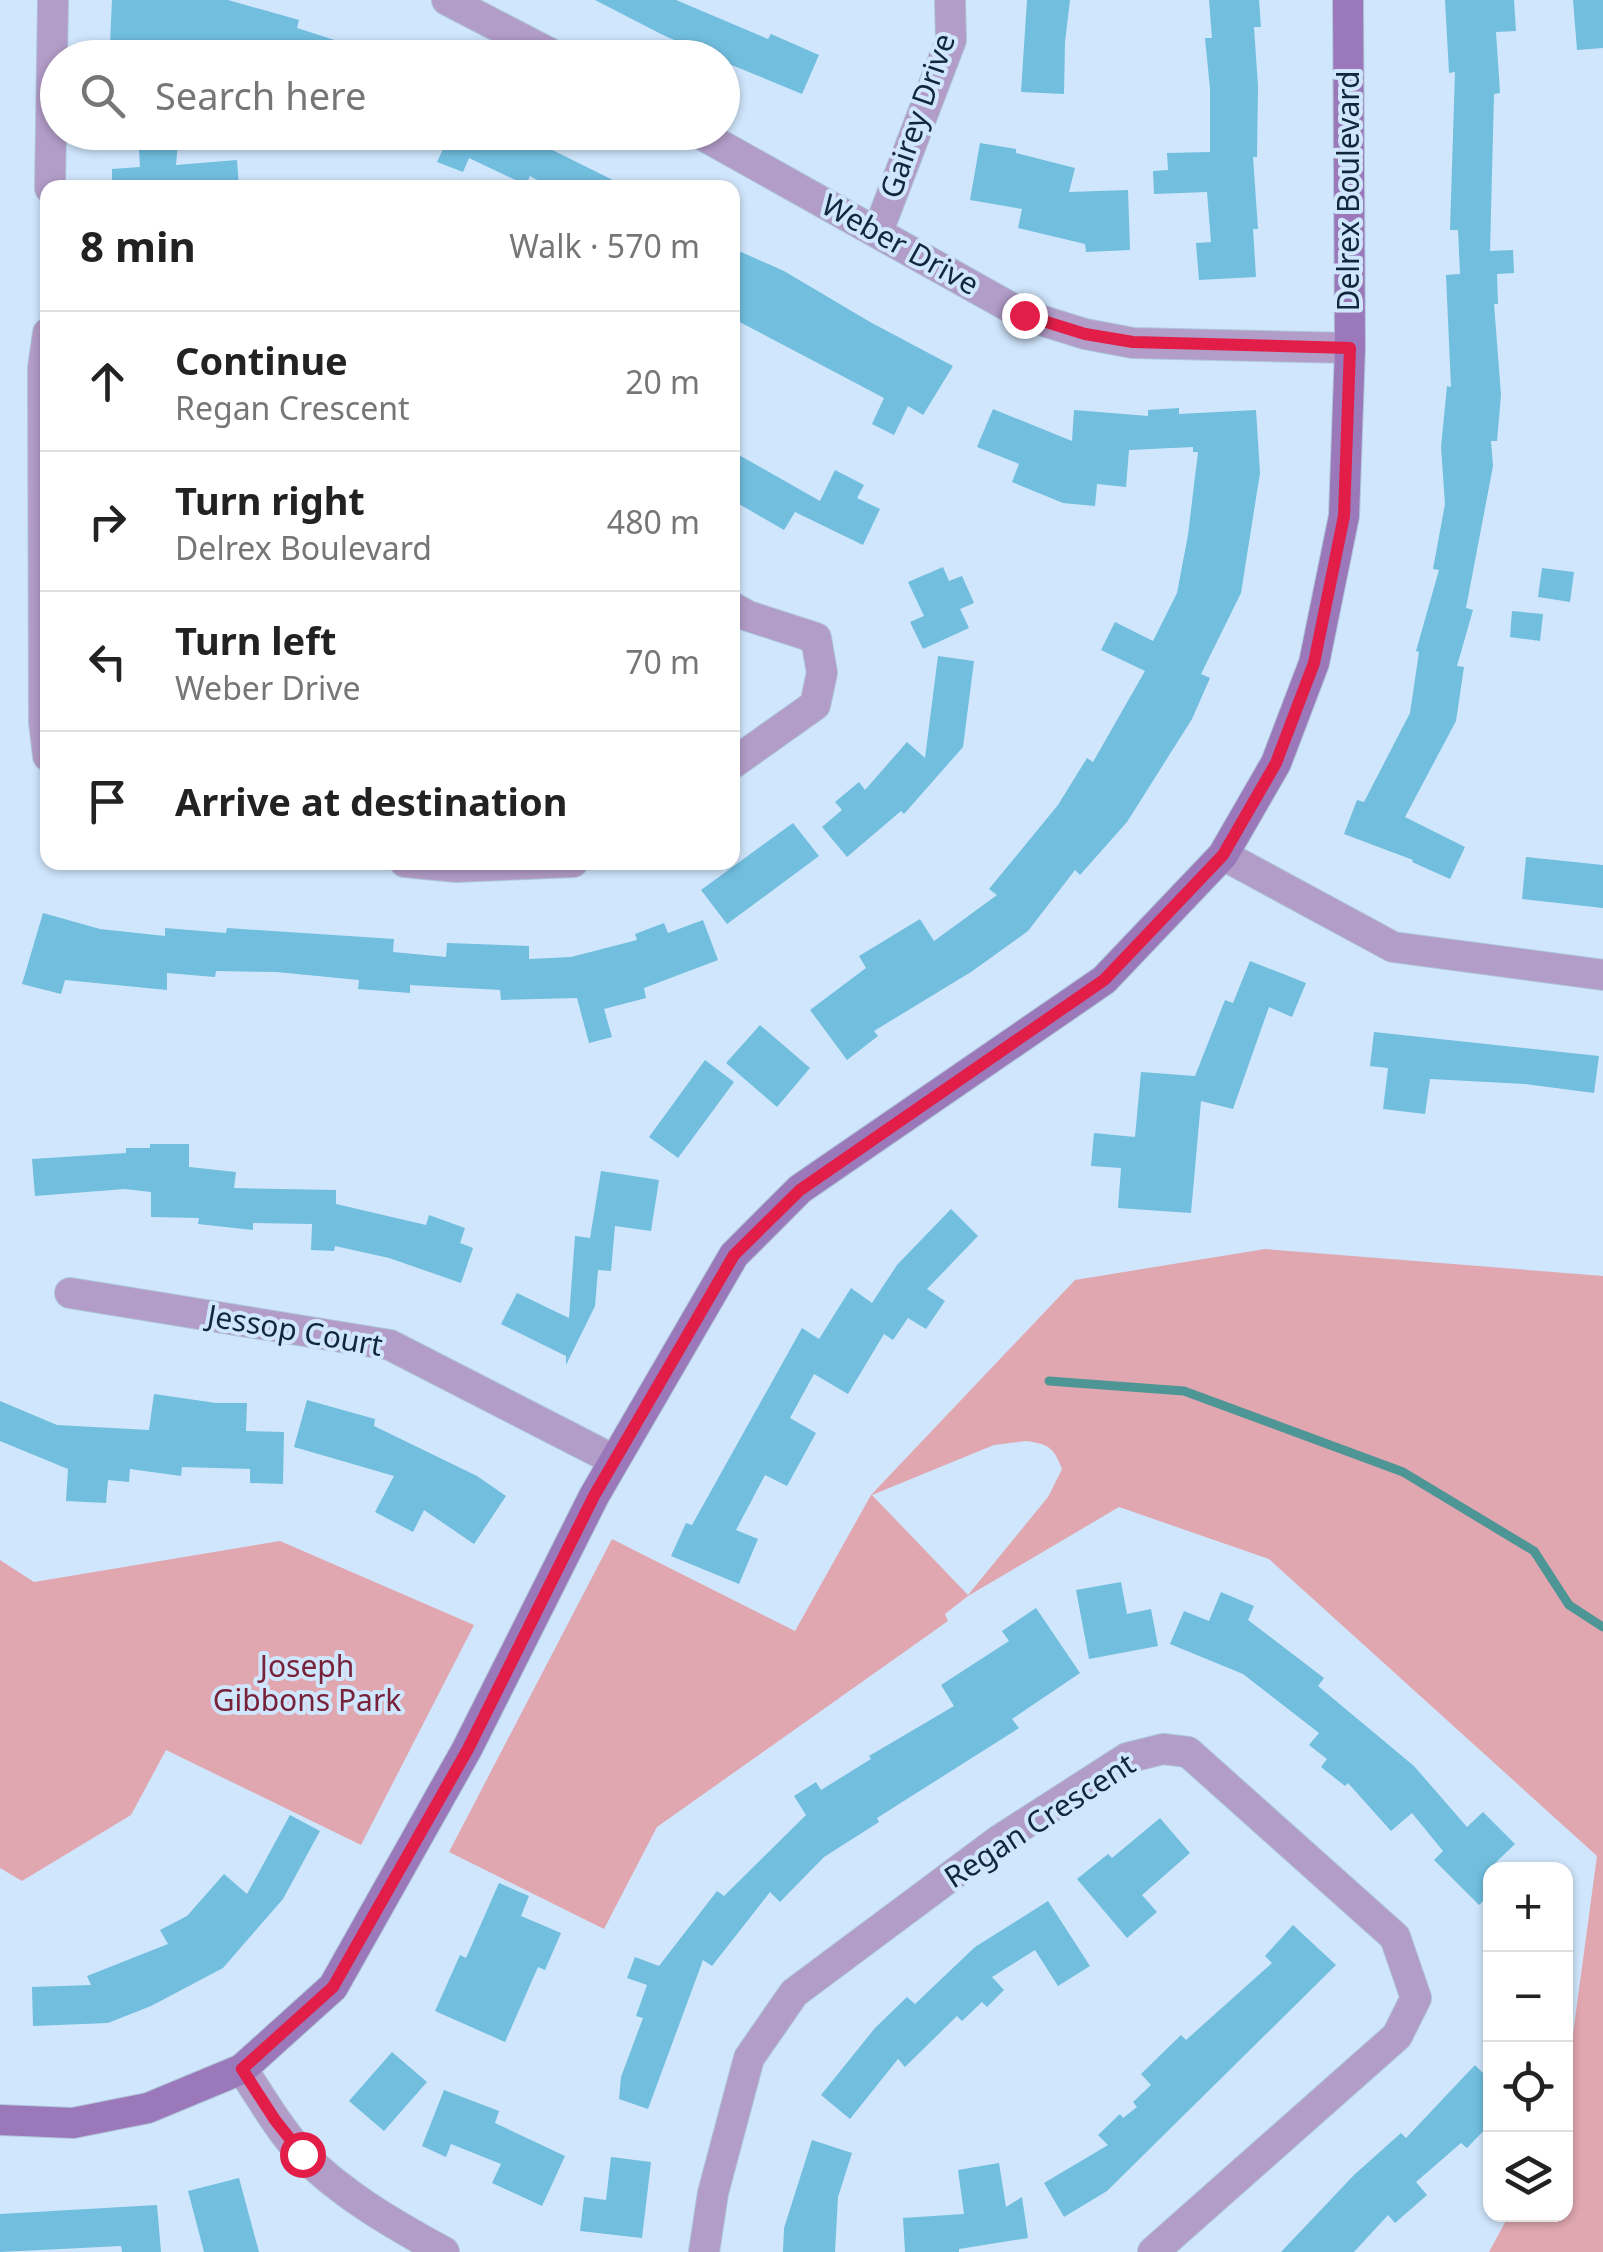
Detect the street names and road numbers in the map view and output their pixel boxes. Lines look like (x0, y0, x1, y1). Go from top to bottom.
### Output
street label: Gairey Drive (869, 28, 964, 203)
street label: Delrex Boulevard (1327, 71, 1368, 311)
street label: Weber Drive (815, 184, 987, 304)
street label: Jessop Court (202, 1293, 386, 1365)
street label: Regan Crescent (936, 1743, 1143, 1897)

